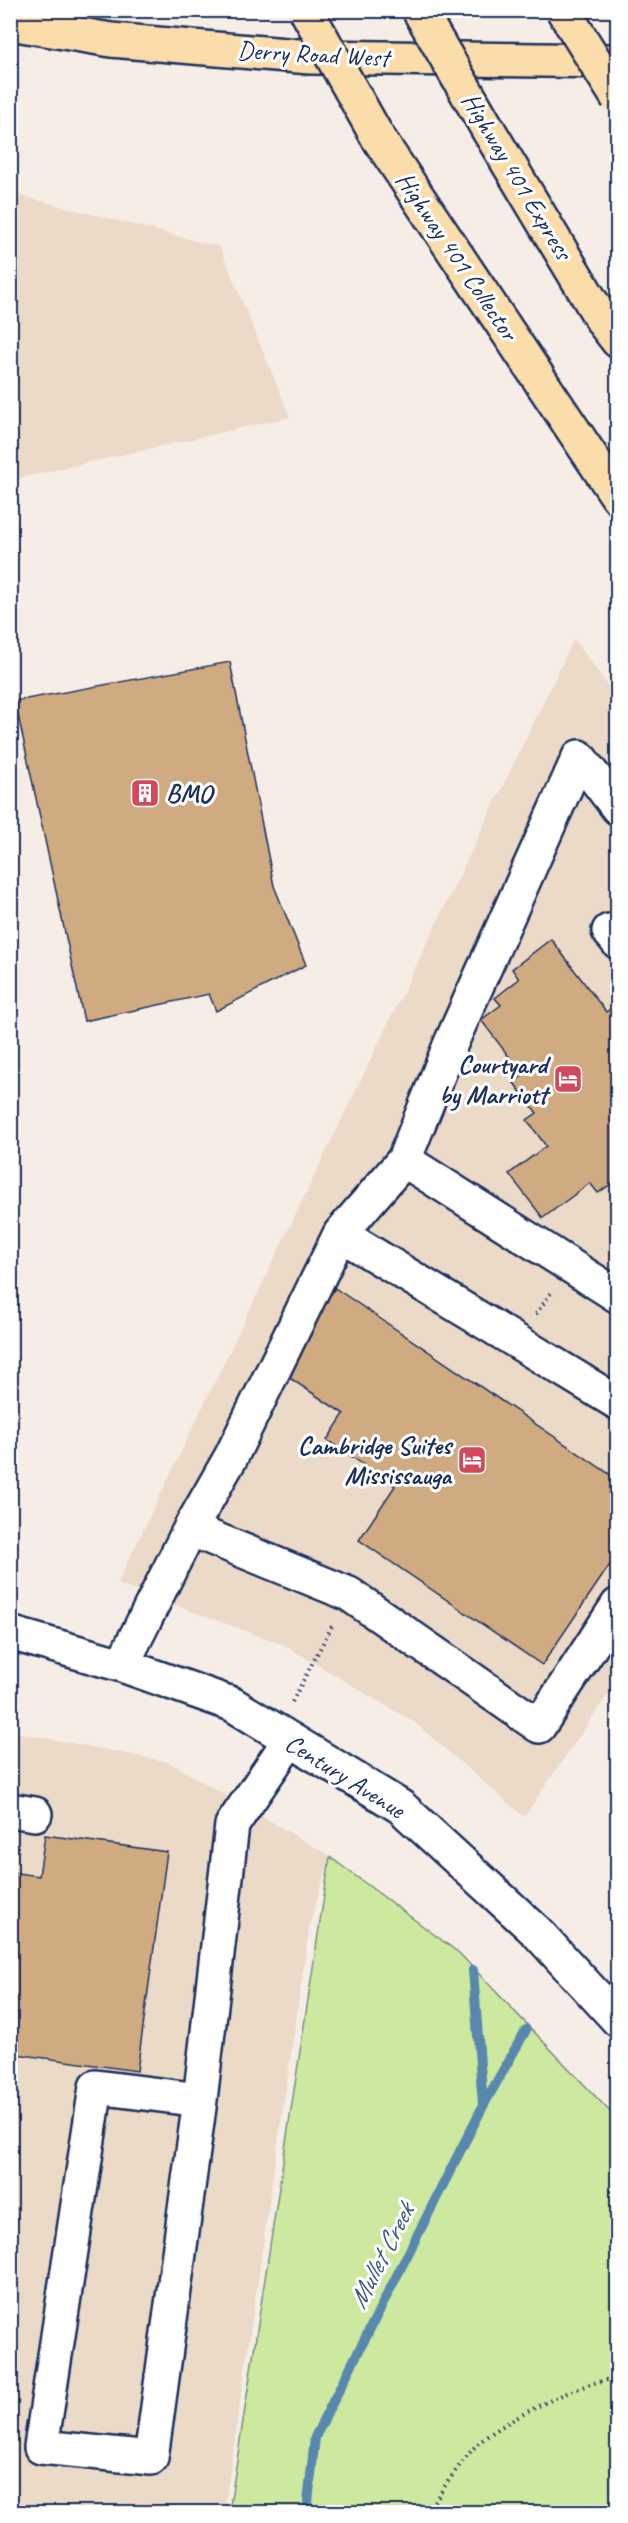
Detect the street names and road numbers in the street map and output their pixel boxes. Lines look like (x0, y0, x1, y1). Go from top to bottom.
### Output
street label: Derry Road West (236, 34, 393, 75)
street label: Highway 401 Express (454, 86, 581, 268)
street label: Highway 401 Collector (388, 165, 527, 348)
street label: Century Avenue (279, 1726, 412, 1827)

